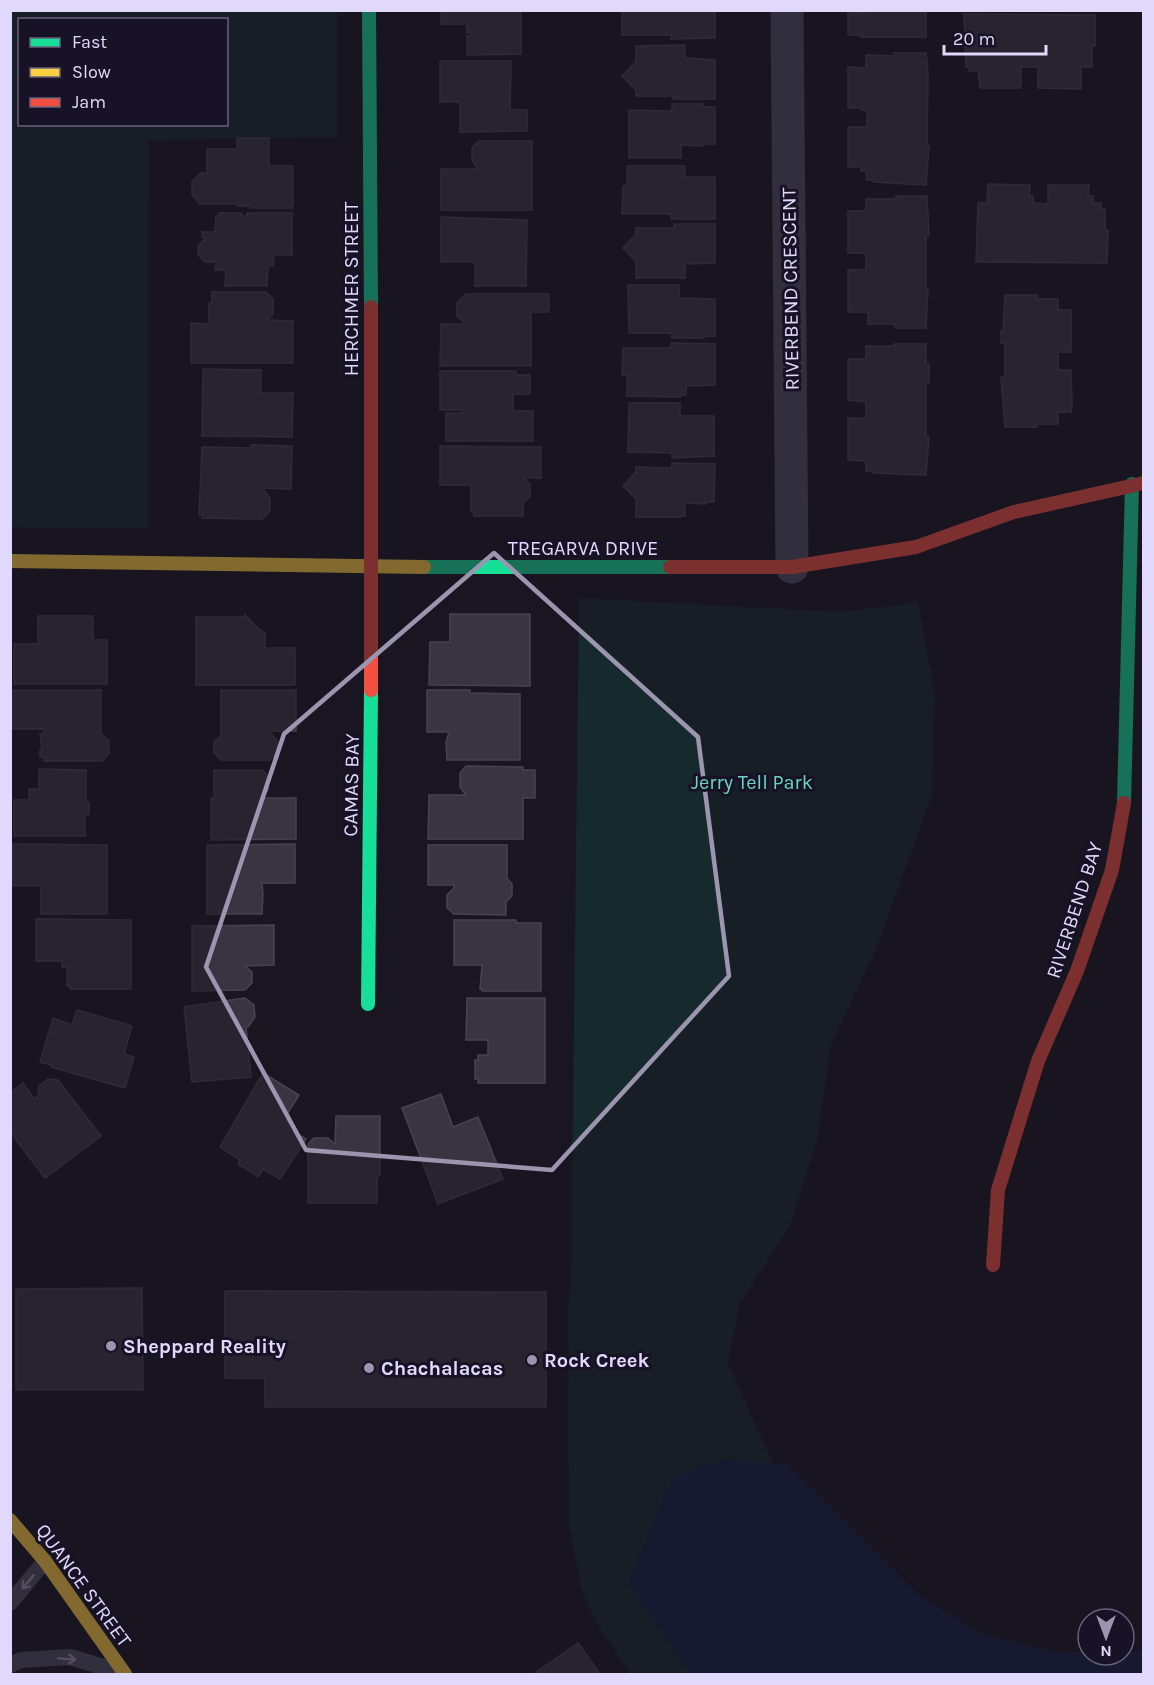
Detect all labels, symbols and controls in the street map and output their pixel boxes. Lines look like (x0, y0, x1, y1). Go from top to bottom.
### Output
legend (18, 18, 228, 126)
scale bar (944, 18, 1046, 56)
text: 20 m (953, 28, 995, 50)
text: Fast (72, 31, 107, 53)
text: Slow (72, 61, 111, 83)
text: Jam (72, 91, 106, 113)
street label: RIVERBEND CRESCENT (777, 187, 804, 391)
street label: HERCHMER STREET (340, 202, 363, 376)
street label: TREGARVA DRIVE (508, 537, 658, 560)
street label: CAMAS BAY (339, 733, 364, 837)
park label: Jerry Tell Park (691, 771, 813, 794)
street label: RIVERBEND BAY (1042, 839, 1107, 981)
place label: Sheppard Reality (123, 1335, 286, 1358)
marker: Sheppard Reality (104, 1339, 118, 1353)
place label: Rock Creek (544, 1349, 649, 1372)
marker: Rock Creek (525, 1353, 539, 1367)
place label: Chachalacas (381, 1357, 503, 1380)
marker: Chachalacas (362, 1361, 376, 1375)
street label: QUANCE STREET (31, 1519, 136, 1651)
one-way arrow (21, 1574, 34, 1590)
north arrow (1076, 1607, 1136, 1667)
text: N (1100, 1642, 1112, 1661)
one-way arrow (57, 1654, 77, 1665)

